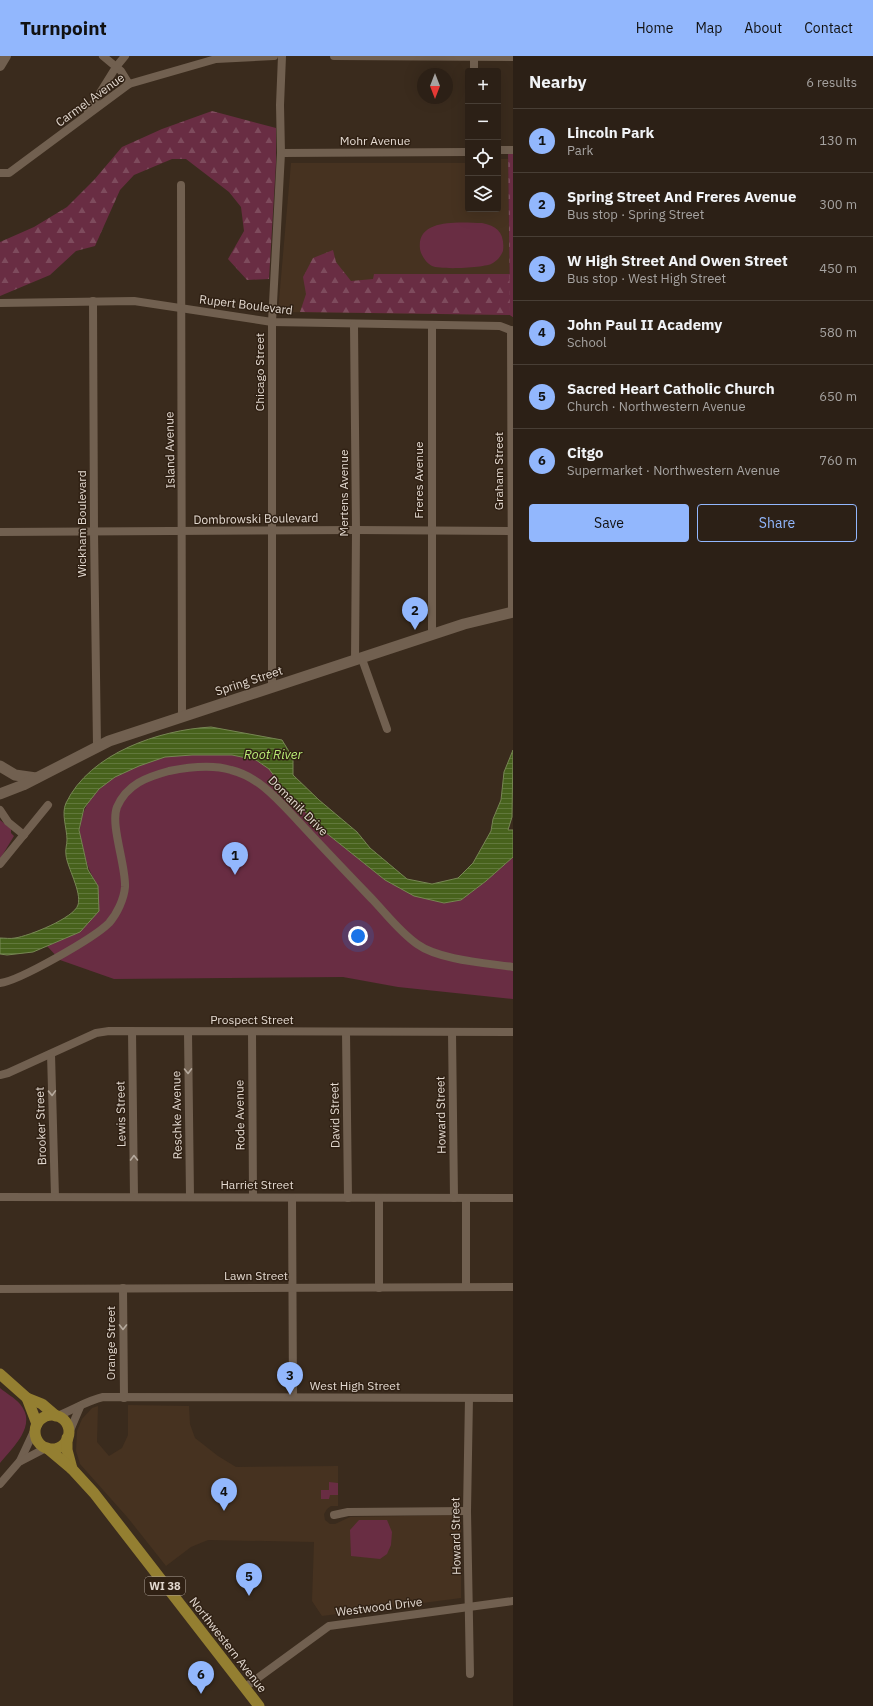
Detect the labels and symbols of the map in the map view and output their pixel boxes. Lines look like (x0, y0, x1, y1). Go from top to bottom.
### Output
north arrow (417, 68, 453, 104)
street label: Carmel Avenue (52, 69, 127, 130)
street label: Mohr Avenue (340, 133, 411, 148)
street label: Rupert Boulevard (198, 291, 294, 318)
street label: Chicago Street (252, 333, 267, 411)
street label: Island Avenue (161, 411, 178, 489)
street label: Graham Street (491, 432, 506, 510)
street label: Freres Avenue (411, 441, 426, 519)
street label: Mertens Avenue (336, 449, 351, 537)
street label: Wickham Boulevard (74, 470, 89, 578)
street label: Dombrowski Boulevard (193, 510, 319, 527)
pin: 2 (402, 597, 428, 630)
street label: Spring Street (213, 663, 285, 699)
water label: Root River (244, 746, 303, 763)
street label: Domanik Drive (265, 773, 332, 839)
pin: 1 (222, 842, 248, 875)
your location (348, 926, 368, 946)
street label: Prospect Street (210, 1012, 294, 1027)
one-way arrow (184, 1068, 192, 1074)
street label: Reschke Avenue (168, 1070, 185, 1159)
street label: Howard Street (432, 1076, 449, 1154)
street label: Rode Avenue (231, 1079, 248, 1150)
street label: Lewis Street (112, 1081, 129, 1147)
street label: David Street (326, 1082, 343, 1148)
street label: Brooker Street (32, 1087, 49, 1165)
one-way arrow (48, 1090, 57, 1096)
one-way arrow (130, 1155, 138, 1161)
street label: Harriet Street (220, 1177, 294, 1192)
street label: Lawn Street (224, 1268, 288, 1283)
street label: Orange Street (103, 1306, 118, 1380)
one-way arrow (119, 1324, 127, 1330)
pin: 3 (277, 1362, 303, 1395)
street label: West High Street (310, 1378, 400, 1393)
pin: 4 (211, 1478, 237, 1511)
street label: Howard Street (447, 1497, 464, 1575)
pin: 5 (236, 1563, 262, 1596)
road number: WI 38 (145, 1577, 185, 1595)
street label: Northwestern Avenue (186, 1594, 271, 1696)
street label: Westwood Drive (335, 1594, 424, 1619)
pin: 6 (188, 1661, 214, 1694)

